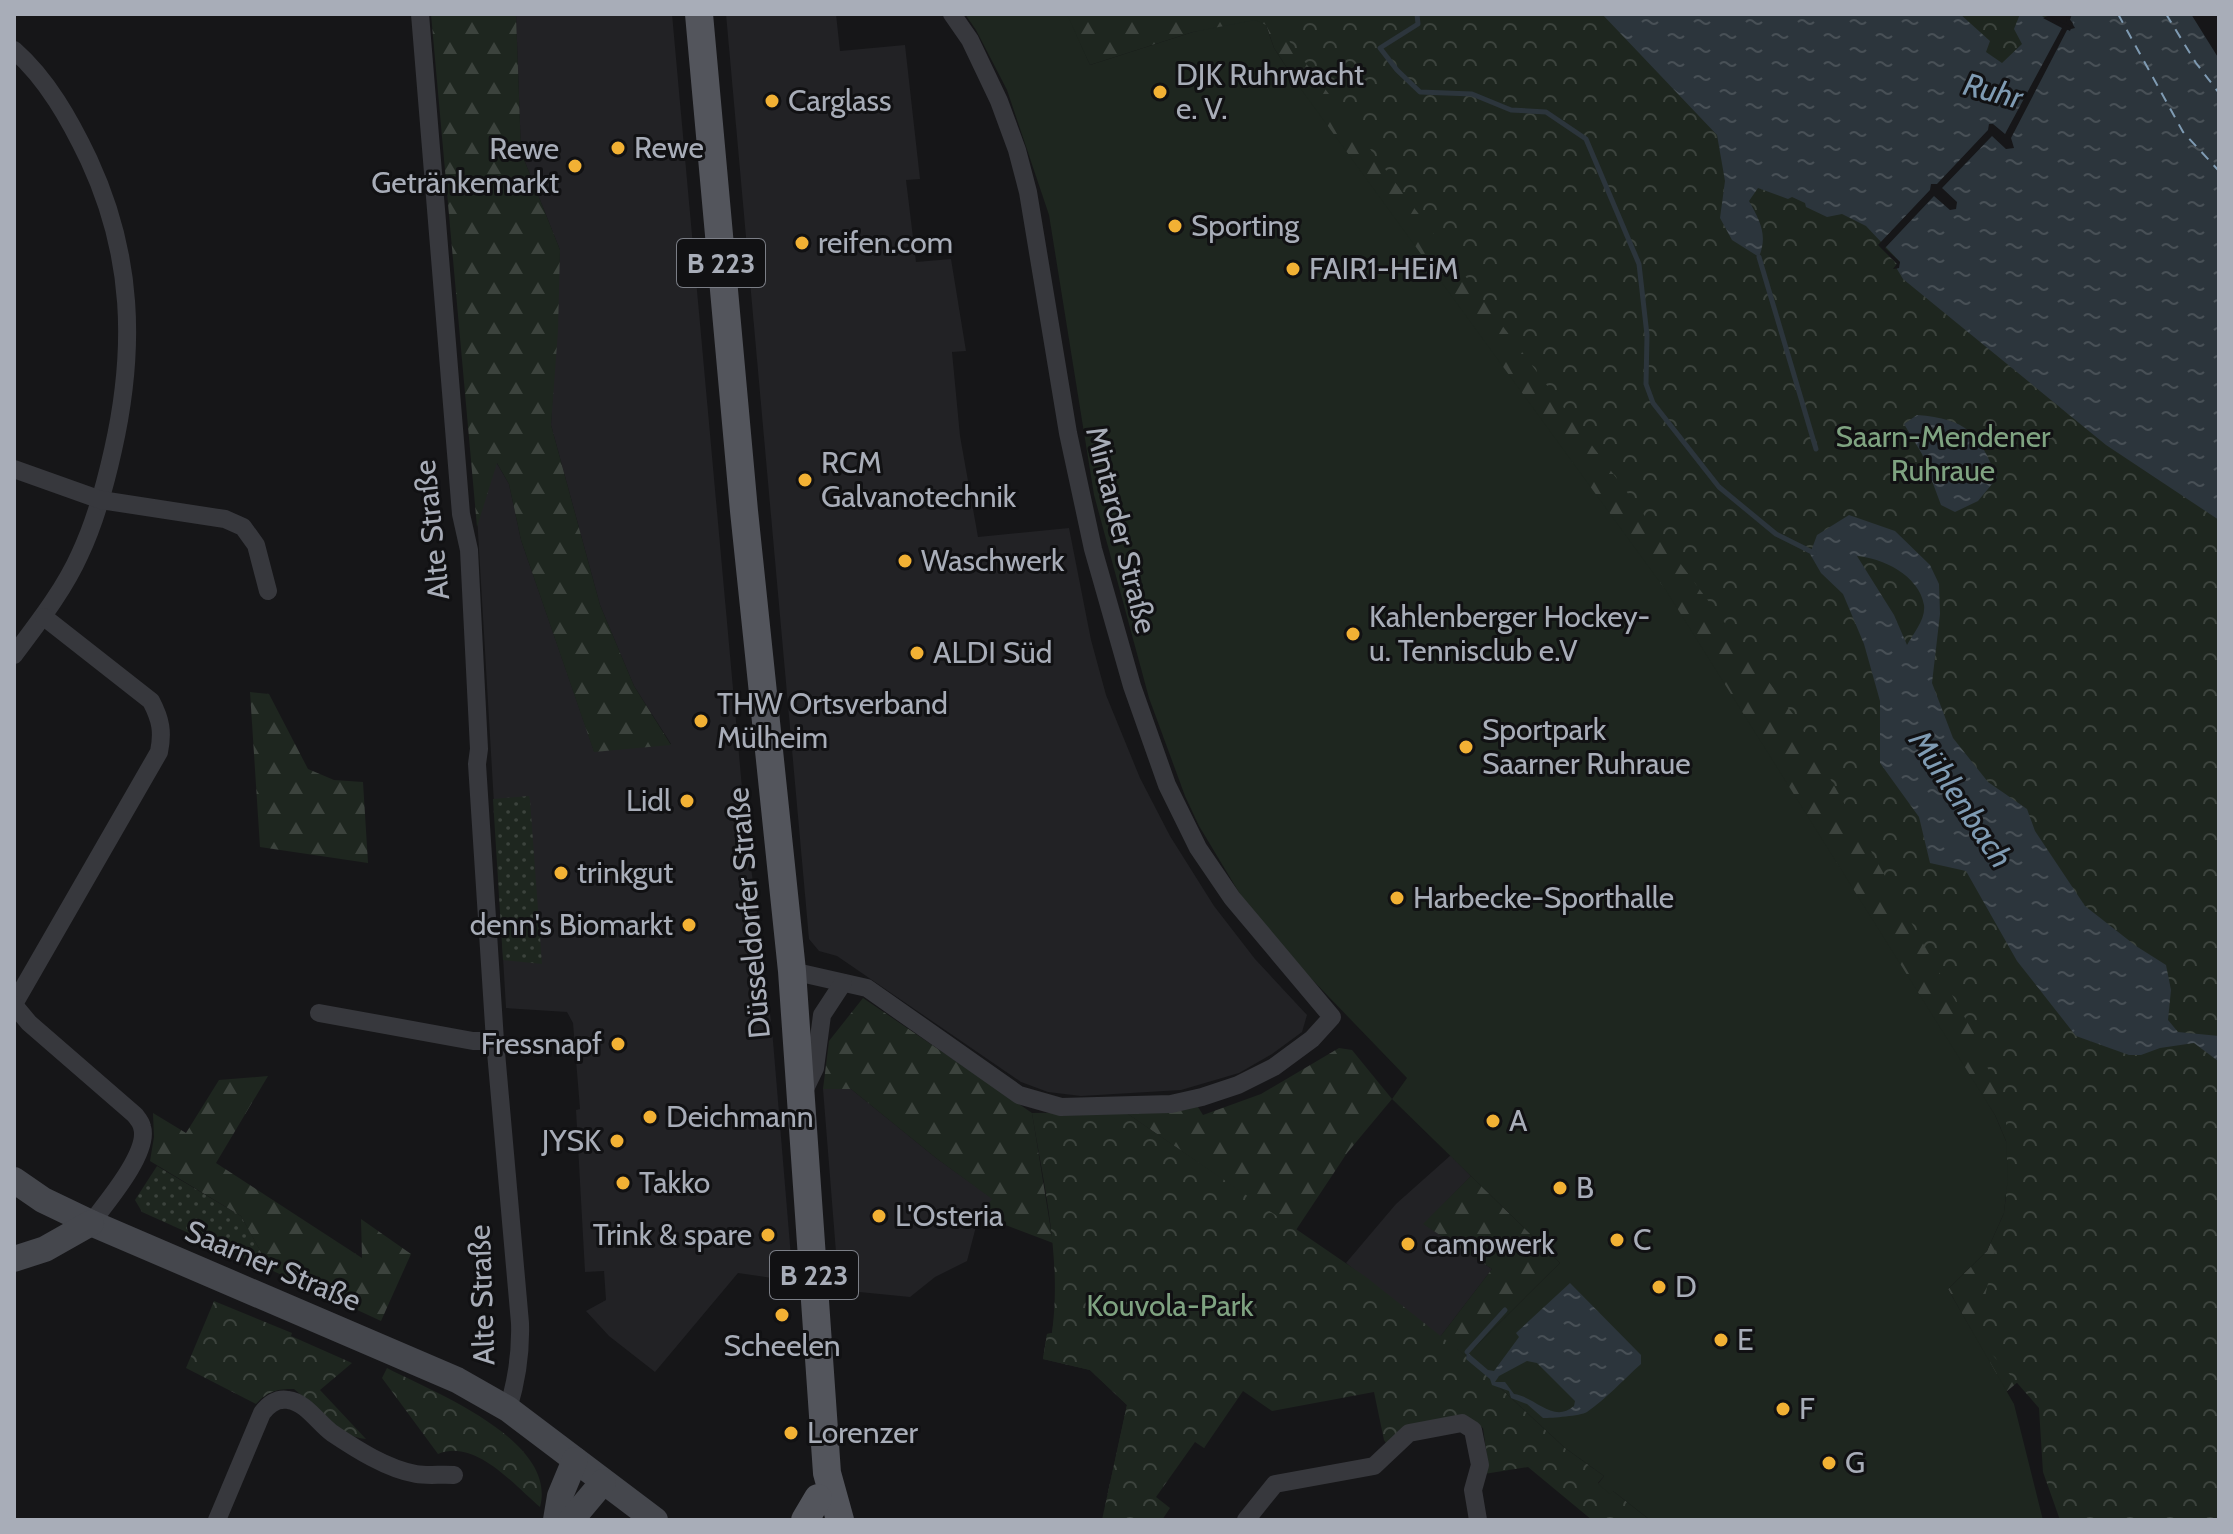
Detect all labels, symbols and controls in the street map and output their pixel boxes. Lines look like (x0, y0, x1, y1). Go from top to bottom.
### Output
place label: DJK Ruhrwacht e. V. (1176, 56, 1364, 127)
water label: Ruhr (1959, 64, 2028, 117)
place label: Carglass (788, 82, 891, 119)
marker: DJK Ruhrwacht e. V. (1151, 83, 1169, 101)
marker: Carglass (763, 92, 781, 110)
place label: Rewe (634, 129, 704, 166)
place label: Rewe Getränkemarkt (371, 130, 559, 201)
marker: Rewe (609, 139, 627, 157)
marker: Rewe Getränkemarkt (566, 157, 584, 175)
place label: Sporting (1191, 207, 1300, 244)
marker: Sporting (1166, 217, 1184, 235)
place label: reifen.com (818, 224, 953, 261)
marker: reifen.com (793, 234, 811, 252)
road number: B 223 (677, 239, 765, 287)
place label: FAIR1-HEiM (1309, 250, 1459, 287)
marker: FAIR1-HEiM (1284, 260, 1302, 278)
park label: Saarn-Mendener Ruhraue (1835, 418, 2051, 489)
street label: Mintarder Straße (1078, 422, 1165, 637)
place label: RCM Galvanotechnik (821, 444, 1017, 515)
street label: Alte Straße (406, 458, 457, 602)
marker: RCM Galvanotechnik (796, 471, 814, 489)
place label: Waschwerk (921, 542, 1065, 579)
marker: Waschwerk (896, 552, 914, 570)
place label: Kahlenberger Hockey- u. Tennisclub e.V (1369, 598, 1650, 669)
marker: Kahlenberger Hockey- u. Tennisclub e.V (1344, 625, 1362, 643)
place label: ALDI Süd (933, 634, 1052, 671)
marker: ALDI Süd (908, 644, 926, 662)
place label: THW Ortsverband Mülheim (717, 685, 948, 756)
place label: Sportpark Saarner Ruhraue (1482, 711, 1691, 782)
marker: THW Ortsverband Mülheim (692, 712, 710, 730)
water label: Mühlenbach (1901, 722, 2022, 875)
marker: Sportpark Saarner Ruhraue (1457, 738, 1475, 756)
place label: Lidl (626, 782, 671, 819)
street label: Düsseldorfer Straße (719, 786, 778, 1040)
marker: Lidl (678, 792, 696, 810)
place label: trinkgut (577, 854, 673, 891)
marker: trinkgut (552, 864, 570, 882)
place label: Harbecke-Sporthalle (1413, 879, 1674, 916)
marker: Harbecke-Sporthalle (1388, 889, 1406, 907)
place label: denn's Biomarkt (470, 906, 673, 943)
marker: denn's Biomarkt (680, 916, 698, 934)
place label: Fressnapf (481, 1025, 602, 1062)
marker: Fressnapf (609, 1035, 627, 1053)
place label: Deichmann (666, 1098, 813, 1135)
place label: A (1509, 1102, 1528, 1139)
marker: Deichmann (641, 1108, 659, 1126)
marker: A (1484, 1112, 1502, 1130)
place label: JYSK (541, 1122, 601, 1159)
marker: JYSK (608, 1132, 626, 1150)
place label: Takko (639, 1164, 710, 1201)
place label: B (1576, 1169, 1594, 1206)
marker: Takko (614, 1174, 632, 1192)
marker: B (1551, 1179, 1569, 1197)
place label: L'Osteria (895, 1197, 1004, 1234)
marker: L'Osteria (870, 1207, 888, 1225)
street label: Saarner Straße (180, 1212, 367, 1319)
place label: Trink & spare (593, 1216, 752, 1253)
place label: C (1633, 1221, 1651, 1258)
street label: Alte Straße (461, 1224, 502, 1366)
place label: campwerk (1424, 1225, 1555, 1262)
marker: Trink & spare (759, 1226, 777, 1244)
marker: C (1608, 1231, 1626, 1249)
marker: campwerk (1399, 1235, 1417, 1253)
road number: B 223 (770, 1251, 858, 1299)
place label: D (1675, 1268, 1697, 1305)
marker: D (1650, 1278, 1668, 1296)
park label: Kouvola-Park (1086, 1287, 1254, 1324)
marker: Scheelen (773, 1306, 791, 1324)
place label: E (1737, 1321, 1754, 1358)
place label: Scheelen (723, 1327, 841, 1364)
marker: E (1712, 1331, 1730, 1349)
place label: F (1799, 1390, 1815, 1427)
marker: F (1774, 1400, 1792, 1418)
place label: Lorenzer (807, 1414, 919, 1451)
marker: Lorenzer (782, 1424, 800, 1442)
place label: G (1845, 1444, 1865, 1481)
marker: G (1820, 1454, 1838, 1472)

